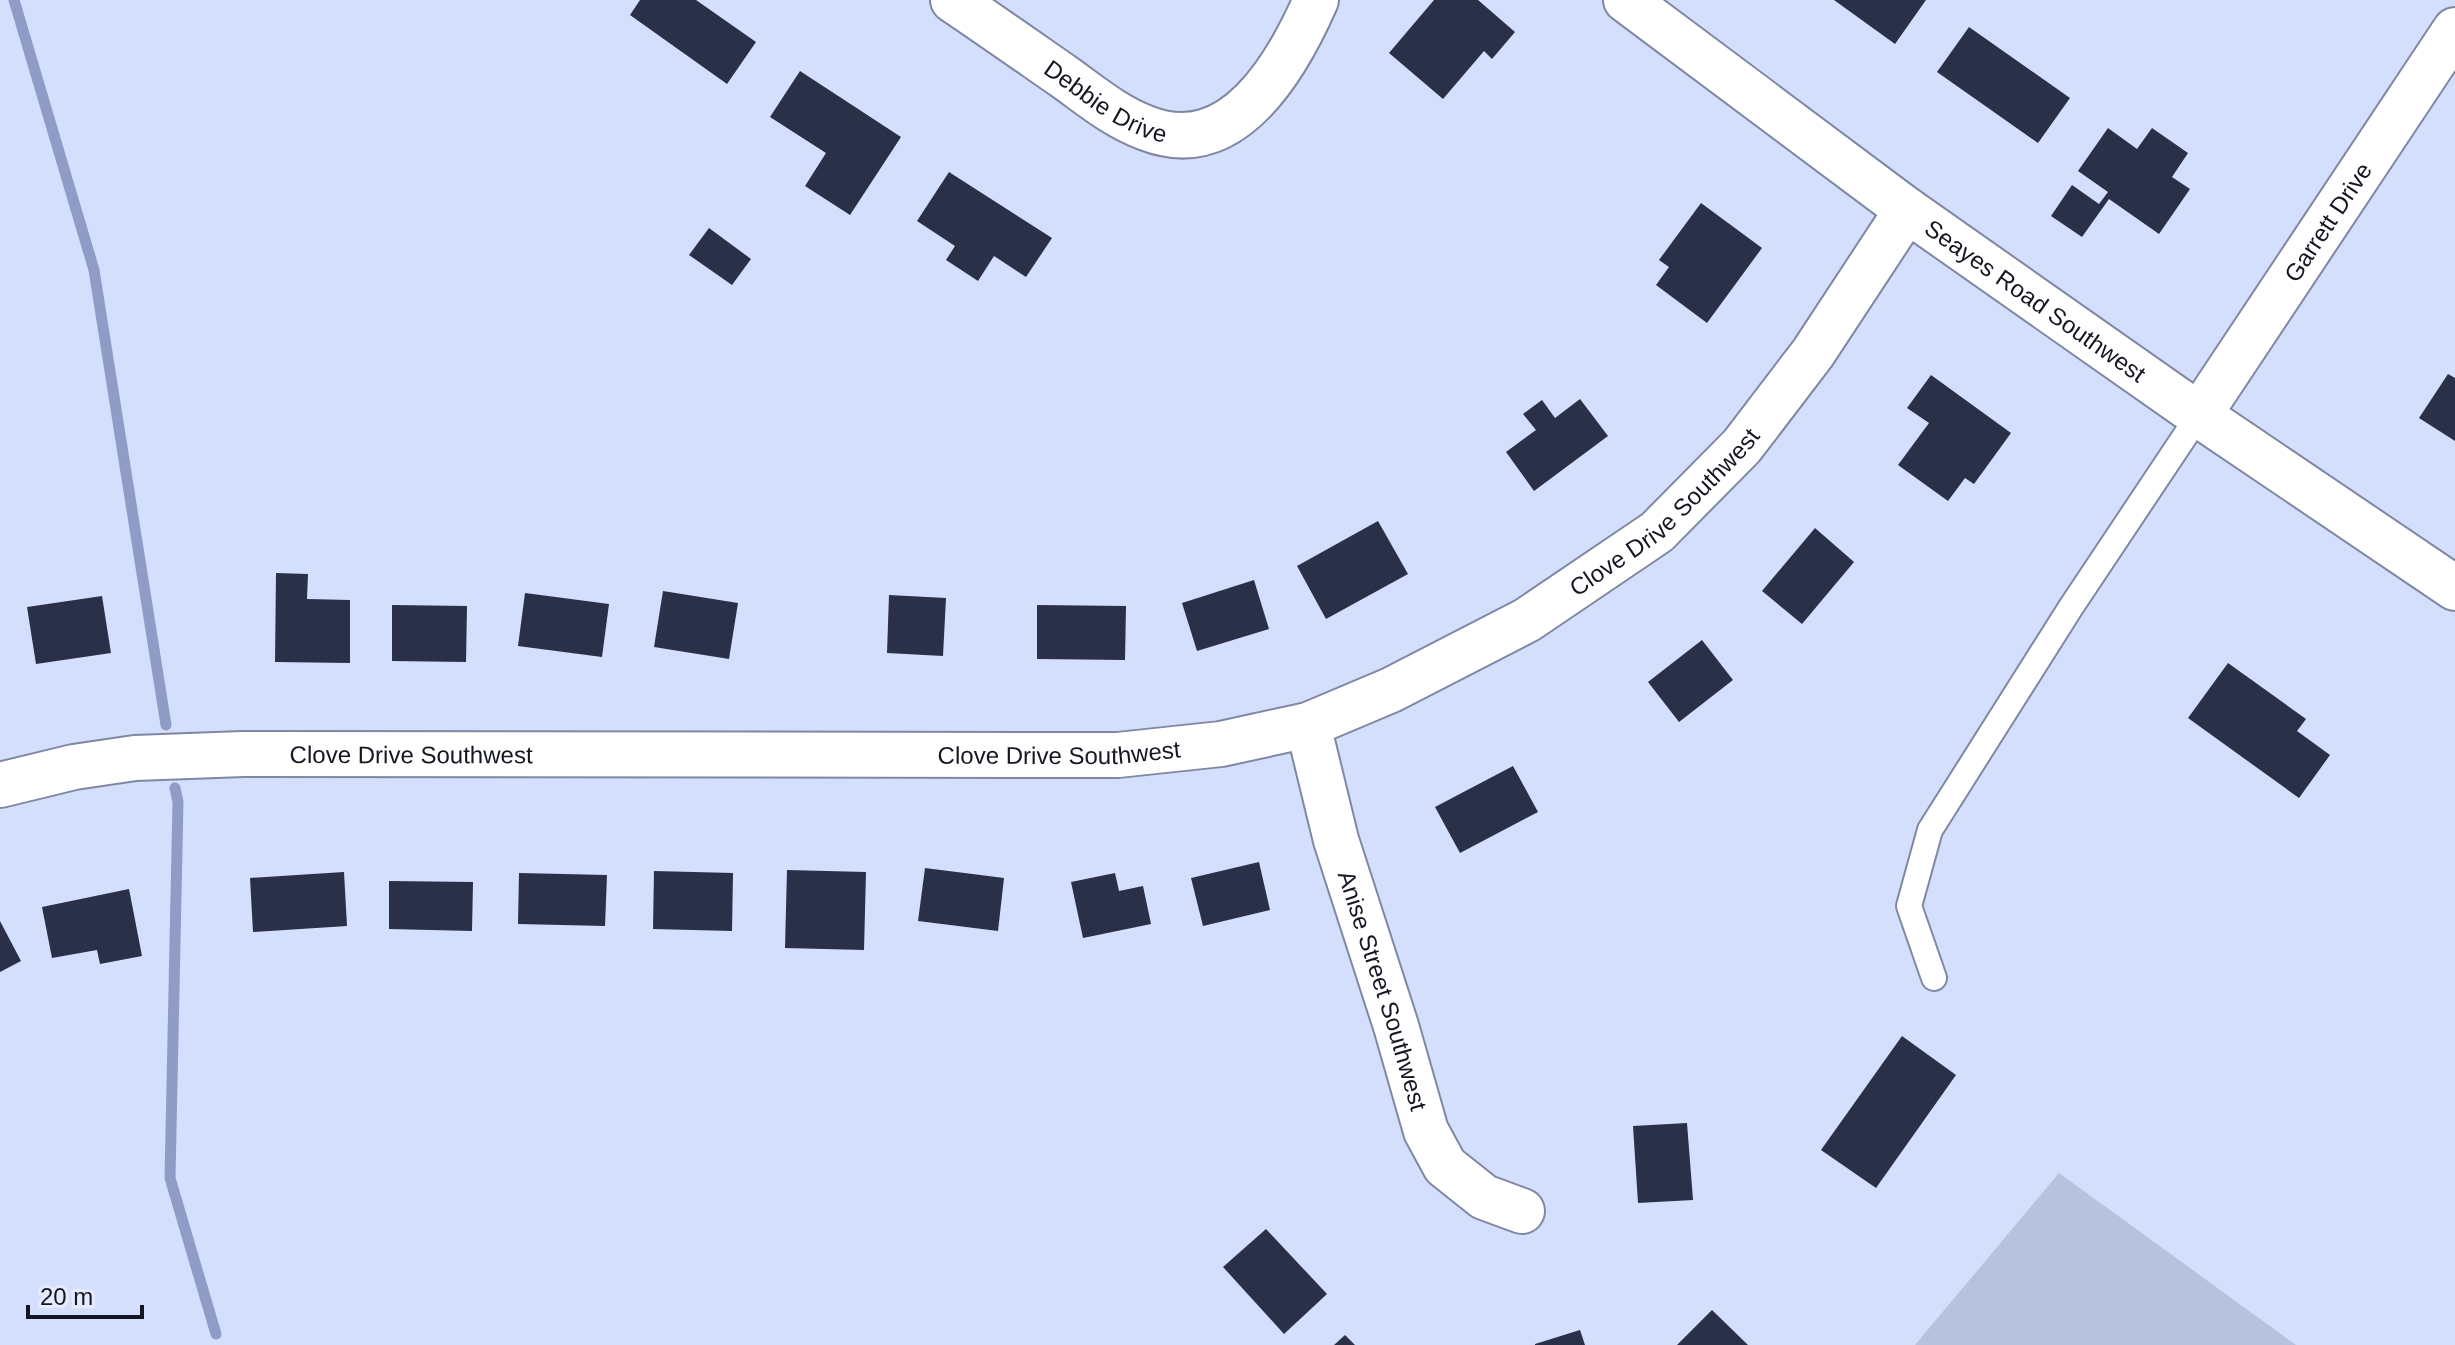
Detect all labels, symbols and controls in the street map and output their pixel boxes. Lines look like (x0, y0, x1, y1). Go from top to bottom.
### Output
street label: Debbie Drive (1040, 54, 1170, 147)
street label: Garrett Drive (2278, 157, 2377, 287)
street label: Seayes Road Southwest (1920, 214, 2151, 387)
street label: Clove Drive Southwest (1564, 422, 1764, 601)
street label: Clove Drive Southwest (938, 735, 1182, 769)
street label: Clove Drive Southwest (290, 741, 533, 768)
street label: Anise Street Southwest (1333, 867, 1433, 1114)
scale bar (28, 1269, 142, 1319)
text: 20 m (40, 1283, 93, 1310)

